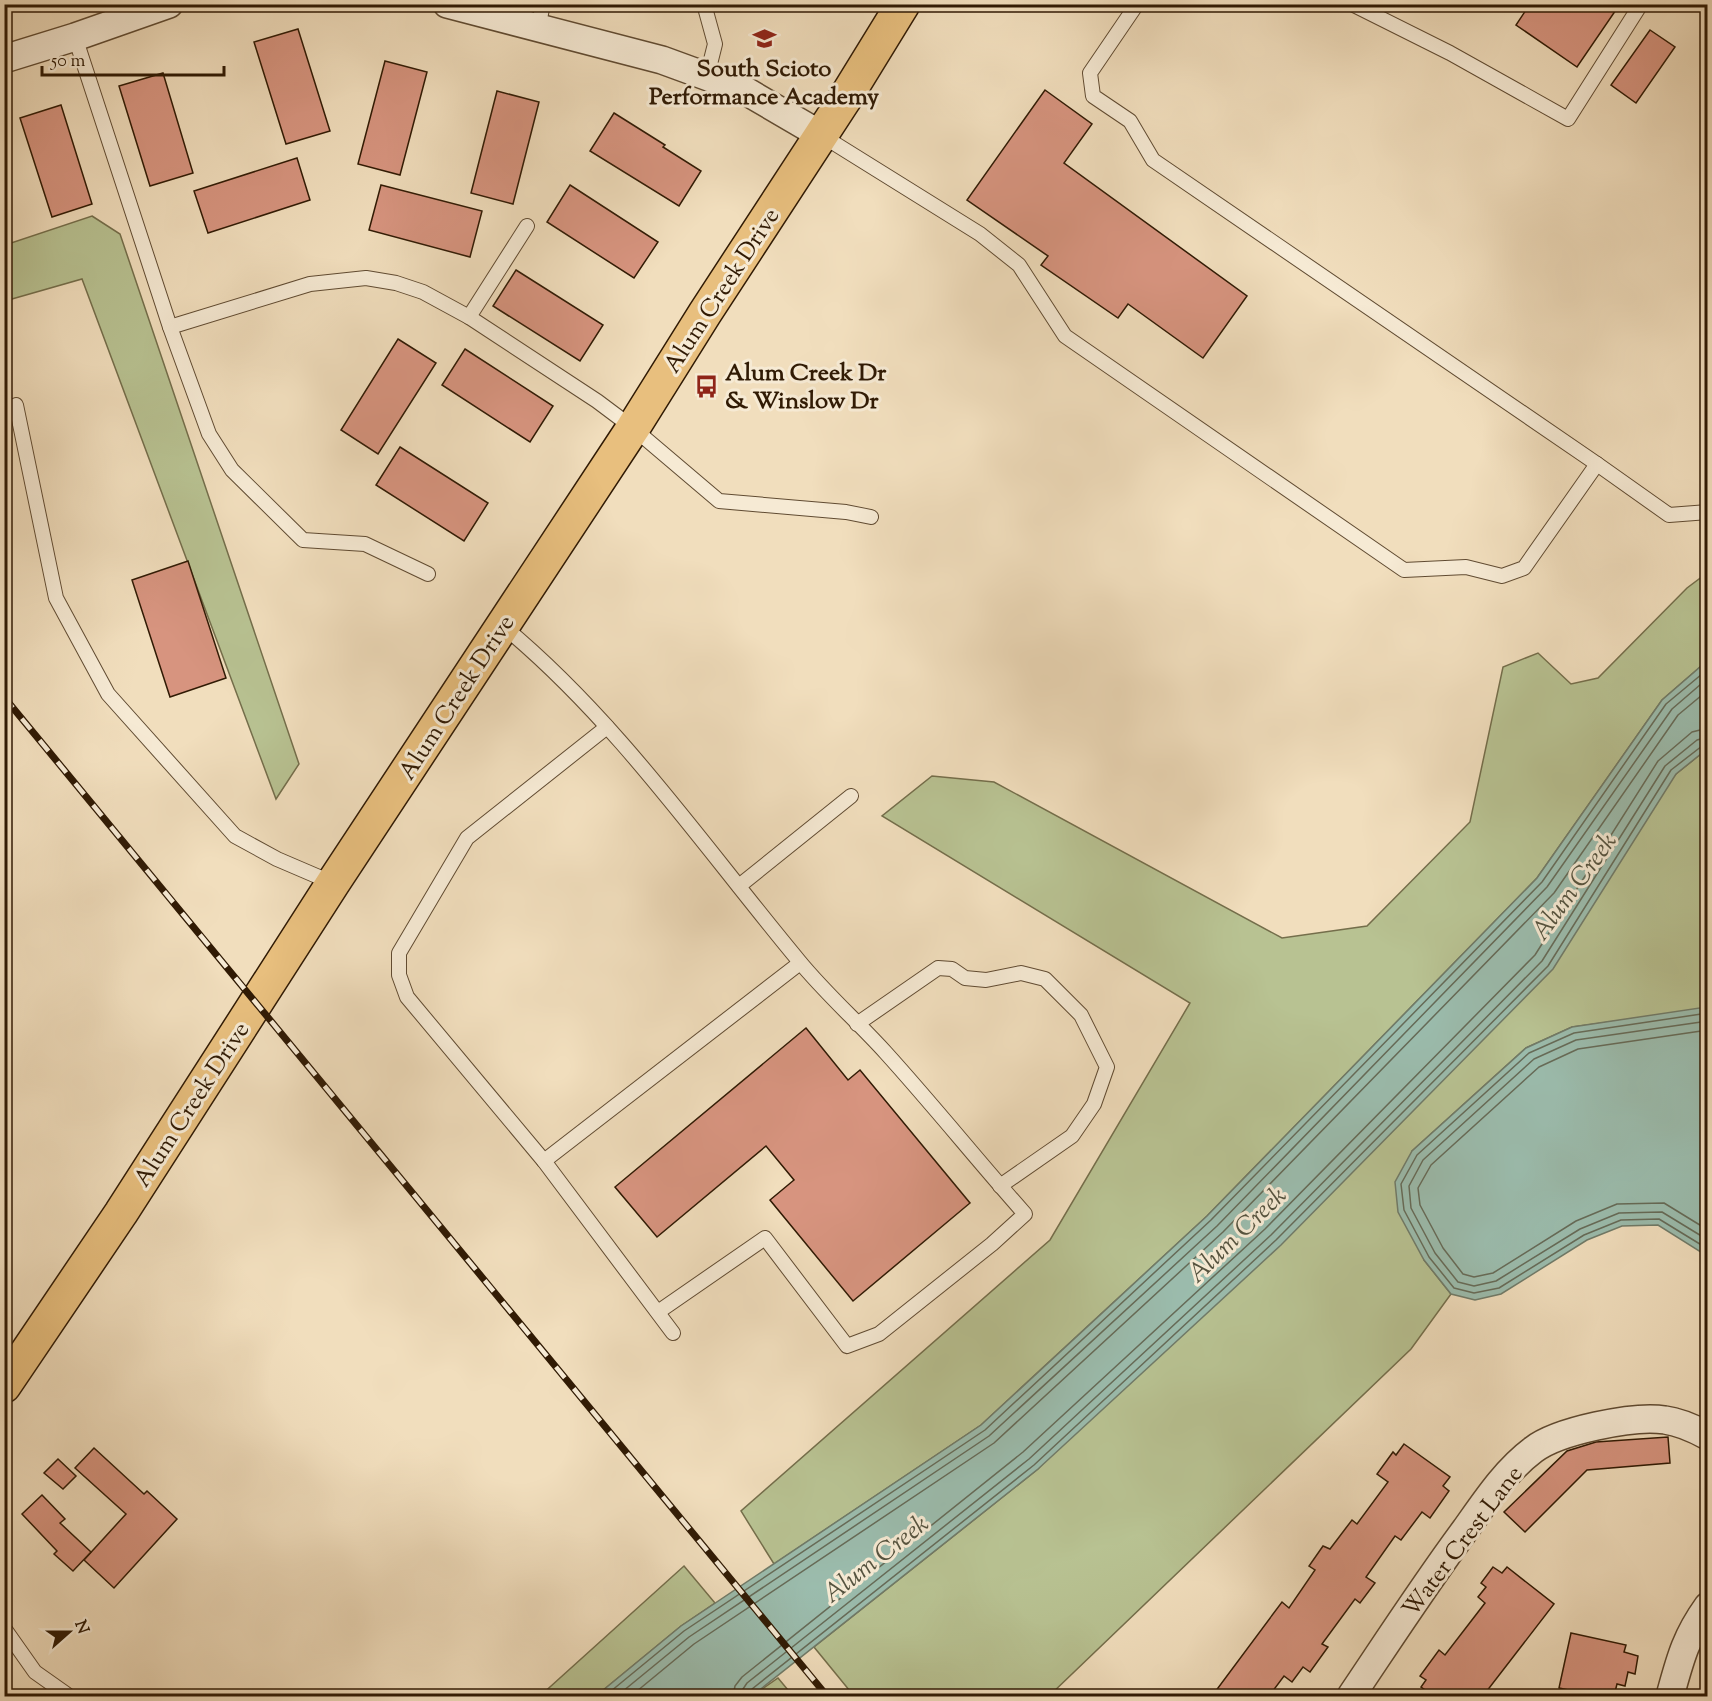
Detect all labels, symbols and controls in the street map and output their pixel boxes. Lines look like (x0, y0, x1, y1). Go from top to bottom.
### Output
school or university icon: South Scioto Performance Academy (751, 25, 777, 51)
scale bar (42, 39, 224, 77)
text: 50 m (50, 49, 86, 75)
place label: South Scioto Performance Academy (649, 53, 879, 115)
street label: Alum Creek Drive (656, 202, 789, 380)
place label: Alum Creek Dr & Winslow Dr (725, 357, 887, 419)
bus stop icon: Alum Creek Dr & Winslow Dr (694, 373, 720, 399)
street label: Alum Creek Drive (391, 609, 524, 787)
water label: Alum Creek (1523, 826, 1627, 949)
street label: Alum Creek Drive (126, 1016, 259, 1194)
water label: Alum Creek (1180, 1179, 1296, 1293)
street label: Water Crest Lane (1395, 1459, 1532, 1625)
water label: Alum Creek (816, 1507, 938, 1613)
north arrow (39, 1602, 99, 1662)
text: N (68, 1617, 94, 1638)

